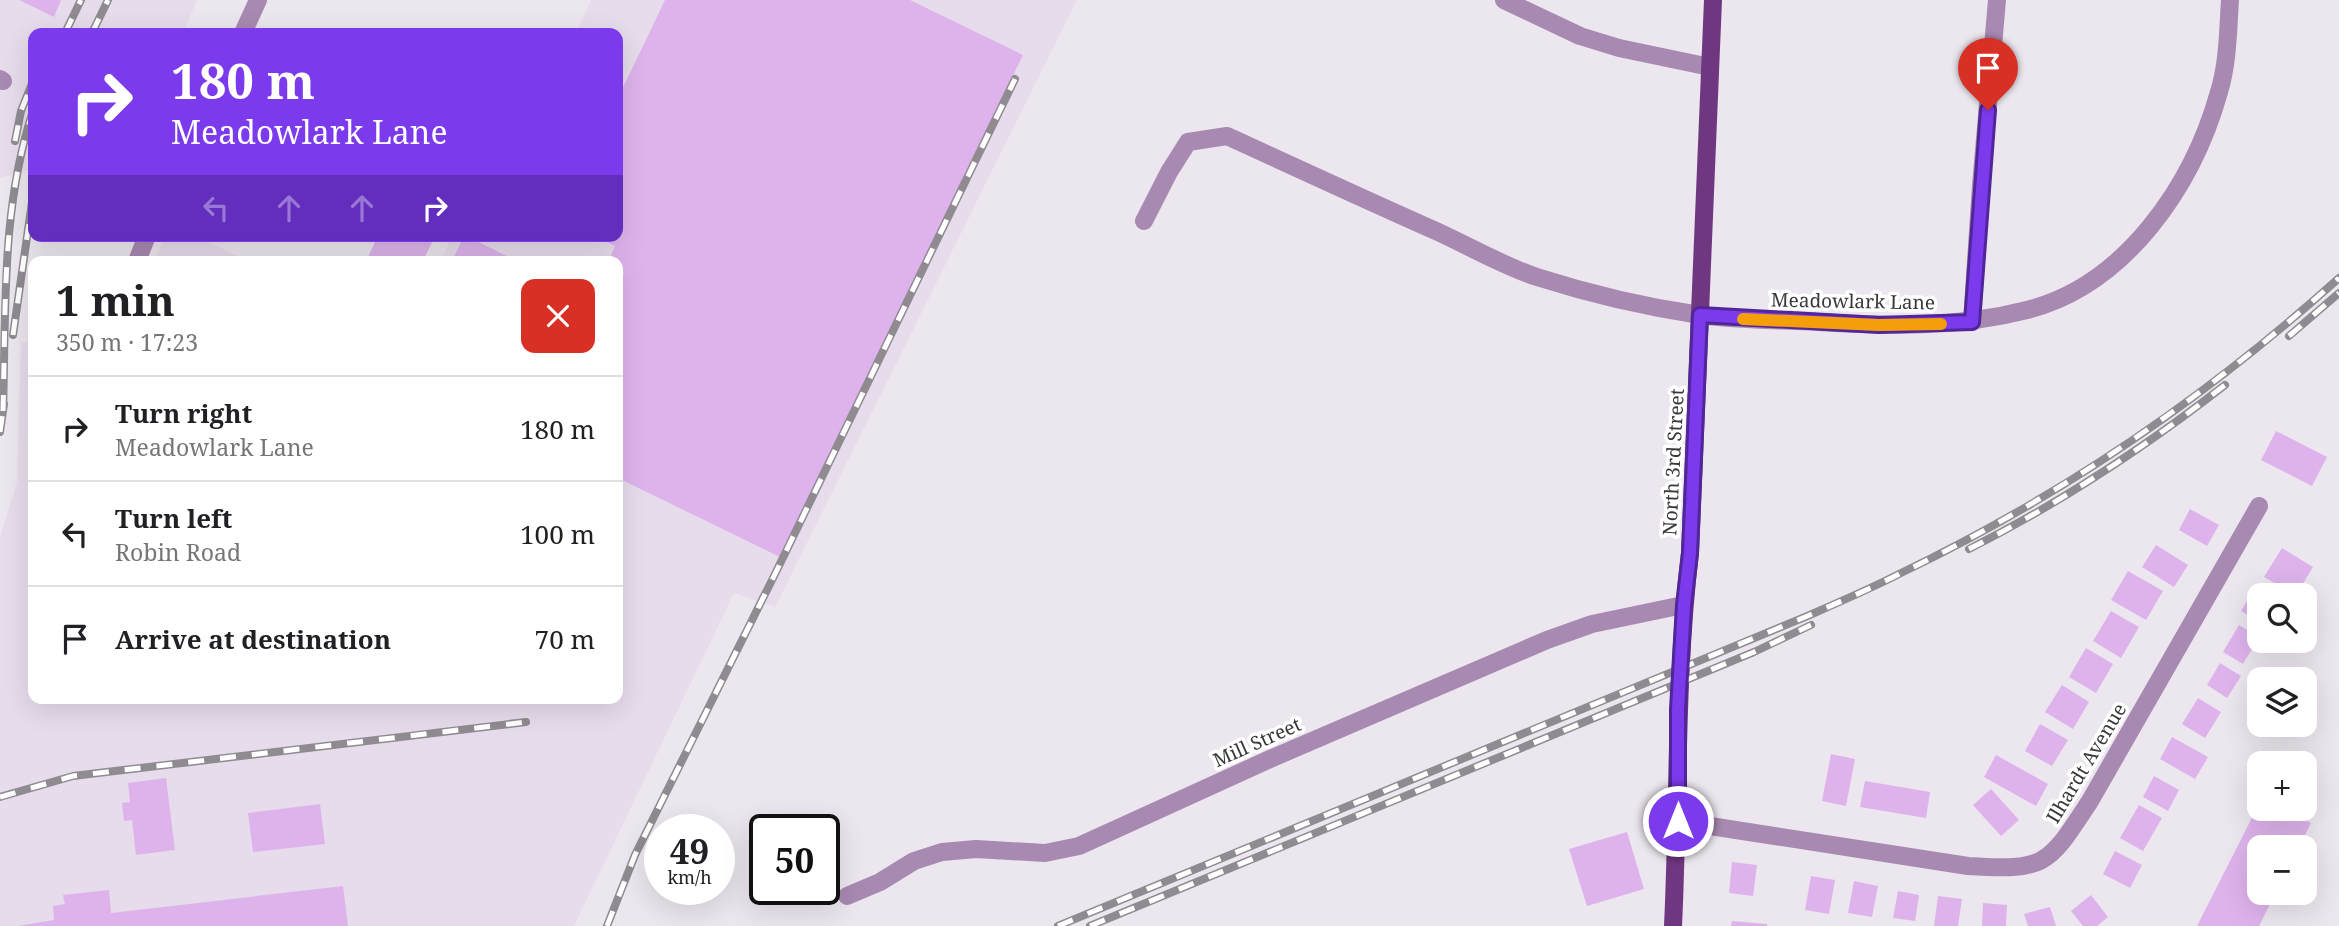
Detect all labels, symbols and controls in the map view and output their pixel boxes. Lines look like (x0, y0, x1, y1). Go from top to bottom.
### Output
pin (1958, 38, 2018, 110)
text: 180 m (171, 47, 315, 113)
icon: arrive (1969, 49, 2007, 87)
icon: right (56, 56, 147, 147)
text: Meadowlark Lane (171, 110, 448, 153)
icon: left (197, 189, 235, 227)
icon: ahead (270, 189, 308, 227)
icon: ahead (343, 189, 381, 227)
icon: right (416, 189, 454, 227)
text: 1 min (56, 271, 175, 328)
button: close (521, 279, 595, 353)
street label: Meadowlark Lane (1771, 287, 1935, 315)
text: 350 m · 17:23 (56, 326, 198, 358)
street label: North 3rd Street (1656, 387, 1690, 536)
text: Turn right (115, 395, 252, 431)
icon: right (56, 410, 94, 448)
text: 180 m (520, 411, 595, 447)
text: Meadowlark Lane (115, 431, 314, 463)
text: Turn left (115, 500, 232, 536)
icon: left (56, 515, 94, 553)
text: 100 m (520, 516, 595, 552)
text: Robin Road (115, 536, 241, 568)
map controls (2247, 583, 2317, 905)
button: search (2247, 583, 2317, 653)
icon: arrive (56, 620, 94, 658)
text: Arrive at destination (115, 621, 391, 657)
text: 70 m (535, 621, 595, 657)
button: layers (2247, 667, 2317, 737)
street label: Ilhardt Avenue (2040, 698, 2132, 828)
street label: Mill Street (1209, 711, 1305, 773)
button: + (2247, 751, 2317, 821)
position arrow (1641, 784, 1715, 858)
speed limit sign: 50 (749, 814, 840, 905)
text: 49 (670, 827, 709, 874)
button: − (2247, 835, 2317, 905)
text: km/h (667, 865, 712, 889)

